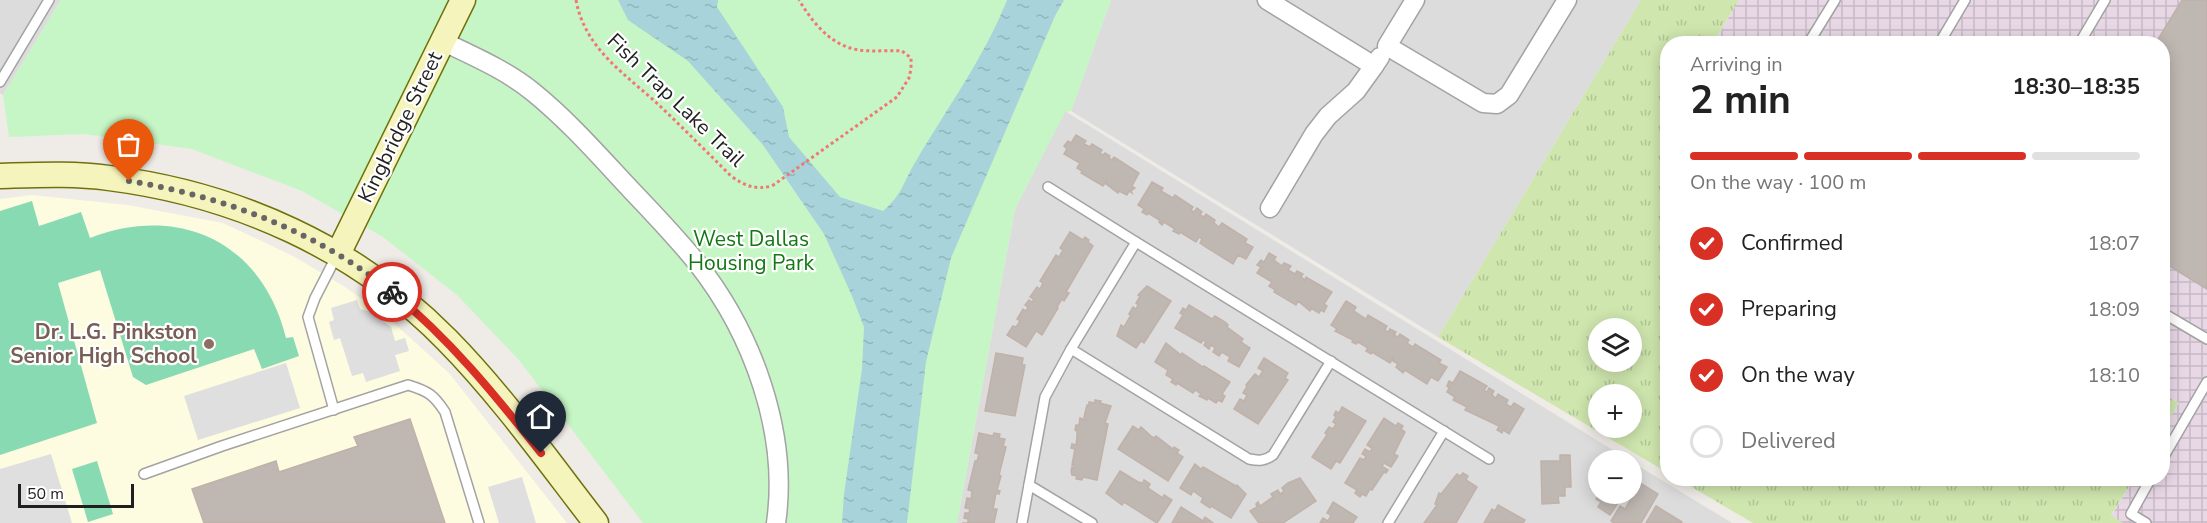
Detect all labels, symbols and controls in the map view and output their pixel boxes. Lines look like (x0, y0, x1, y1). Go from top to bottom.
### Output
street label: Fish Trap Lake Trail (601, 27, 751, 173)
street label: Kingbridge Street (351, 46, 449, 207)
text: Arriving in (1690, 51, 1783, 78)
text: 18:30–18:35 (2012, 72, 2140, 102)
text: 2 min (1690, 74, 1791, 127)
pin (103, 119, 154, 181)
icon: bag (112, 128, 145, 161)
text: On the way · 100 m (1690, 169, 1866, 196)
park label: West Dallas Housing Park (688, 225, 814, 277)
icon: check (1690, 227, 1723, 260)
text: Confirmed (1741, 228, 1843, 258)
text: 18:07 (2087, 230, 2140, 257)
courier (362, 262, 422, 322)
icon: bike (376, 276, 409, 309)
icon: check (1690, 293, 1723, 326)
text: Preparing (1741, 294, 1837, 324)
text: 18:09 (2087, 296, 2140, 323)
place label: Dr. L.G. Pinkston Senior High School (10, 318, 197, 370)
map controls (1588, 318, 1642, 504)
button: layers (1588, 318, 1642, 372)
marker: Dr. L.G. Pinkston Senior High School (202, 337, 216, 351)
icon: check (1690, 359, 1723, 392)
text: On the way (1741, 360, 1855, 390)
text: 18:10 (2087, 362, 2140, 389)
button: + (1588, 384, 1642, 438)
pin (515, 391, 566, 453)
icon: home (524, 400, 557, 433)
text: Delivered (1741, 426, 1836, 456)
button: − (1588, 450, 1642, 504)
scale bar (18, 481, 134, 508)
text: 50 m (27, 483, 64, 505)

